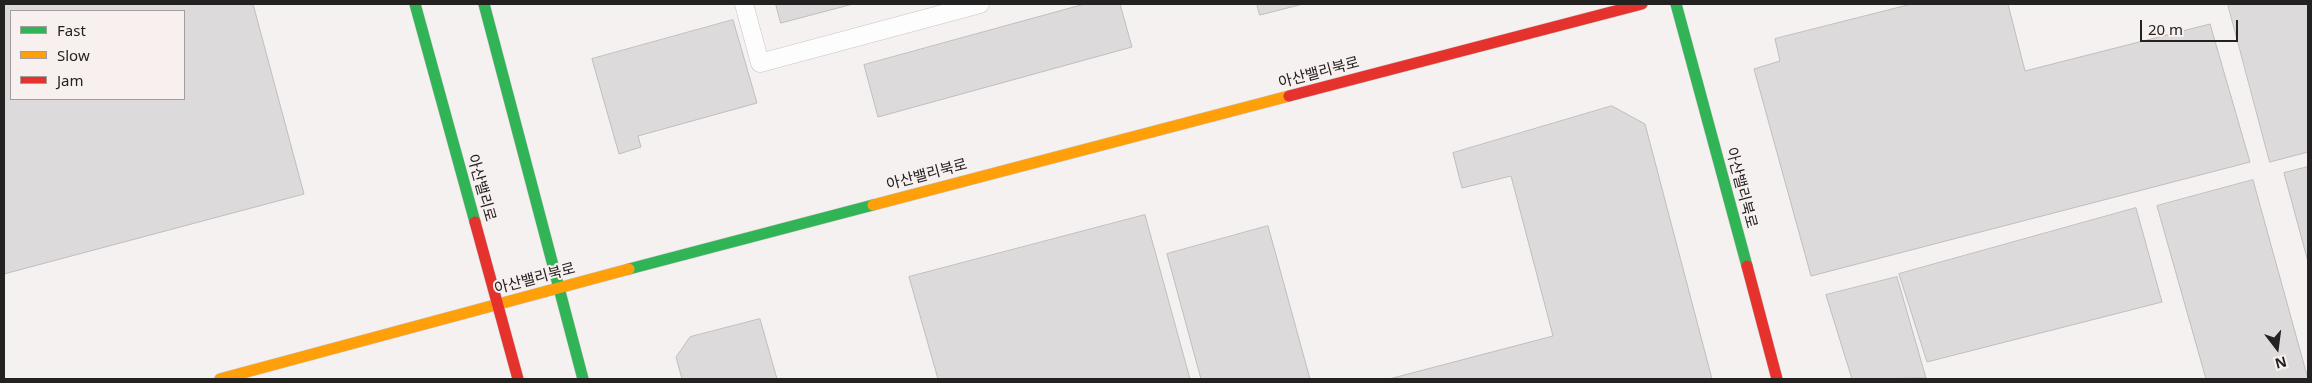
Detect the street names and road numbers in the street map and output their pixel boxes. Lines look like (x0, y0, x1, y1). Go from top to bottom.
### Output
street label: 아산밸리북로 (1277, 54, 1361, 92)
street label: 아산밸리북로 (1722, 146, 1760, 230)
street label: 아산밸리로 (463, 152, 499, 224)
street label: 아산밸리북로 (885, 156, 969, 194)
street label: 아산밸리북로 (493, 260, 577, 298)

